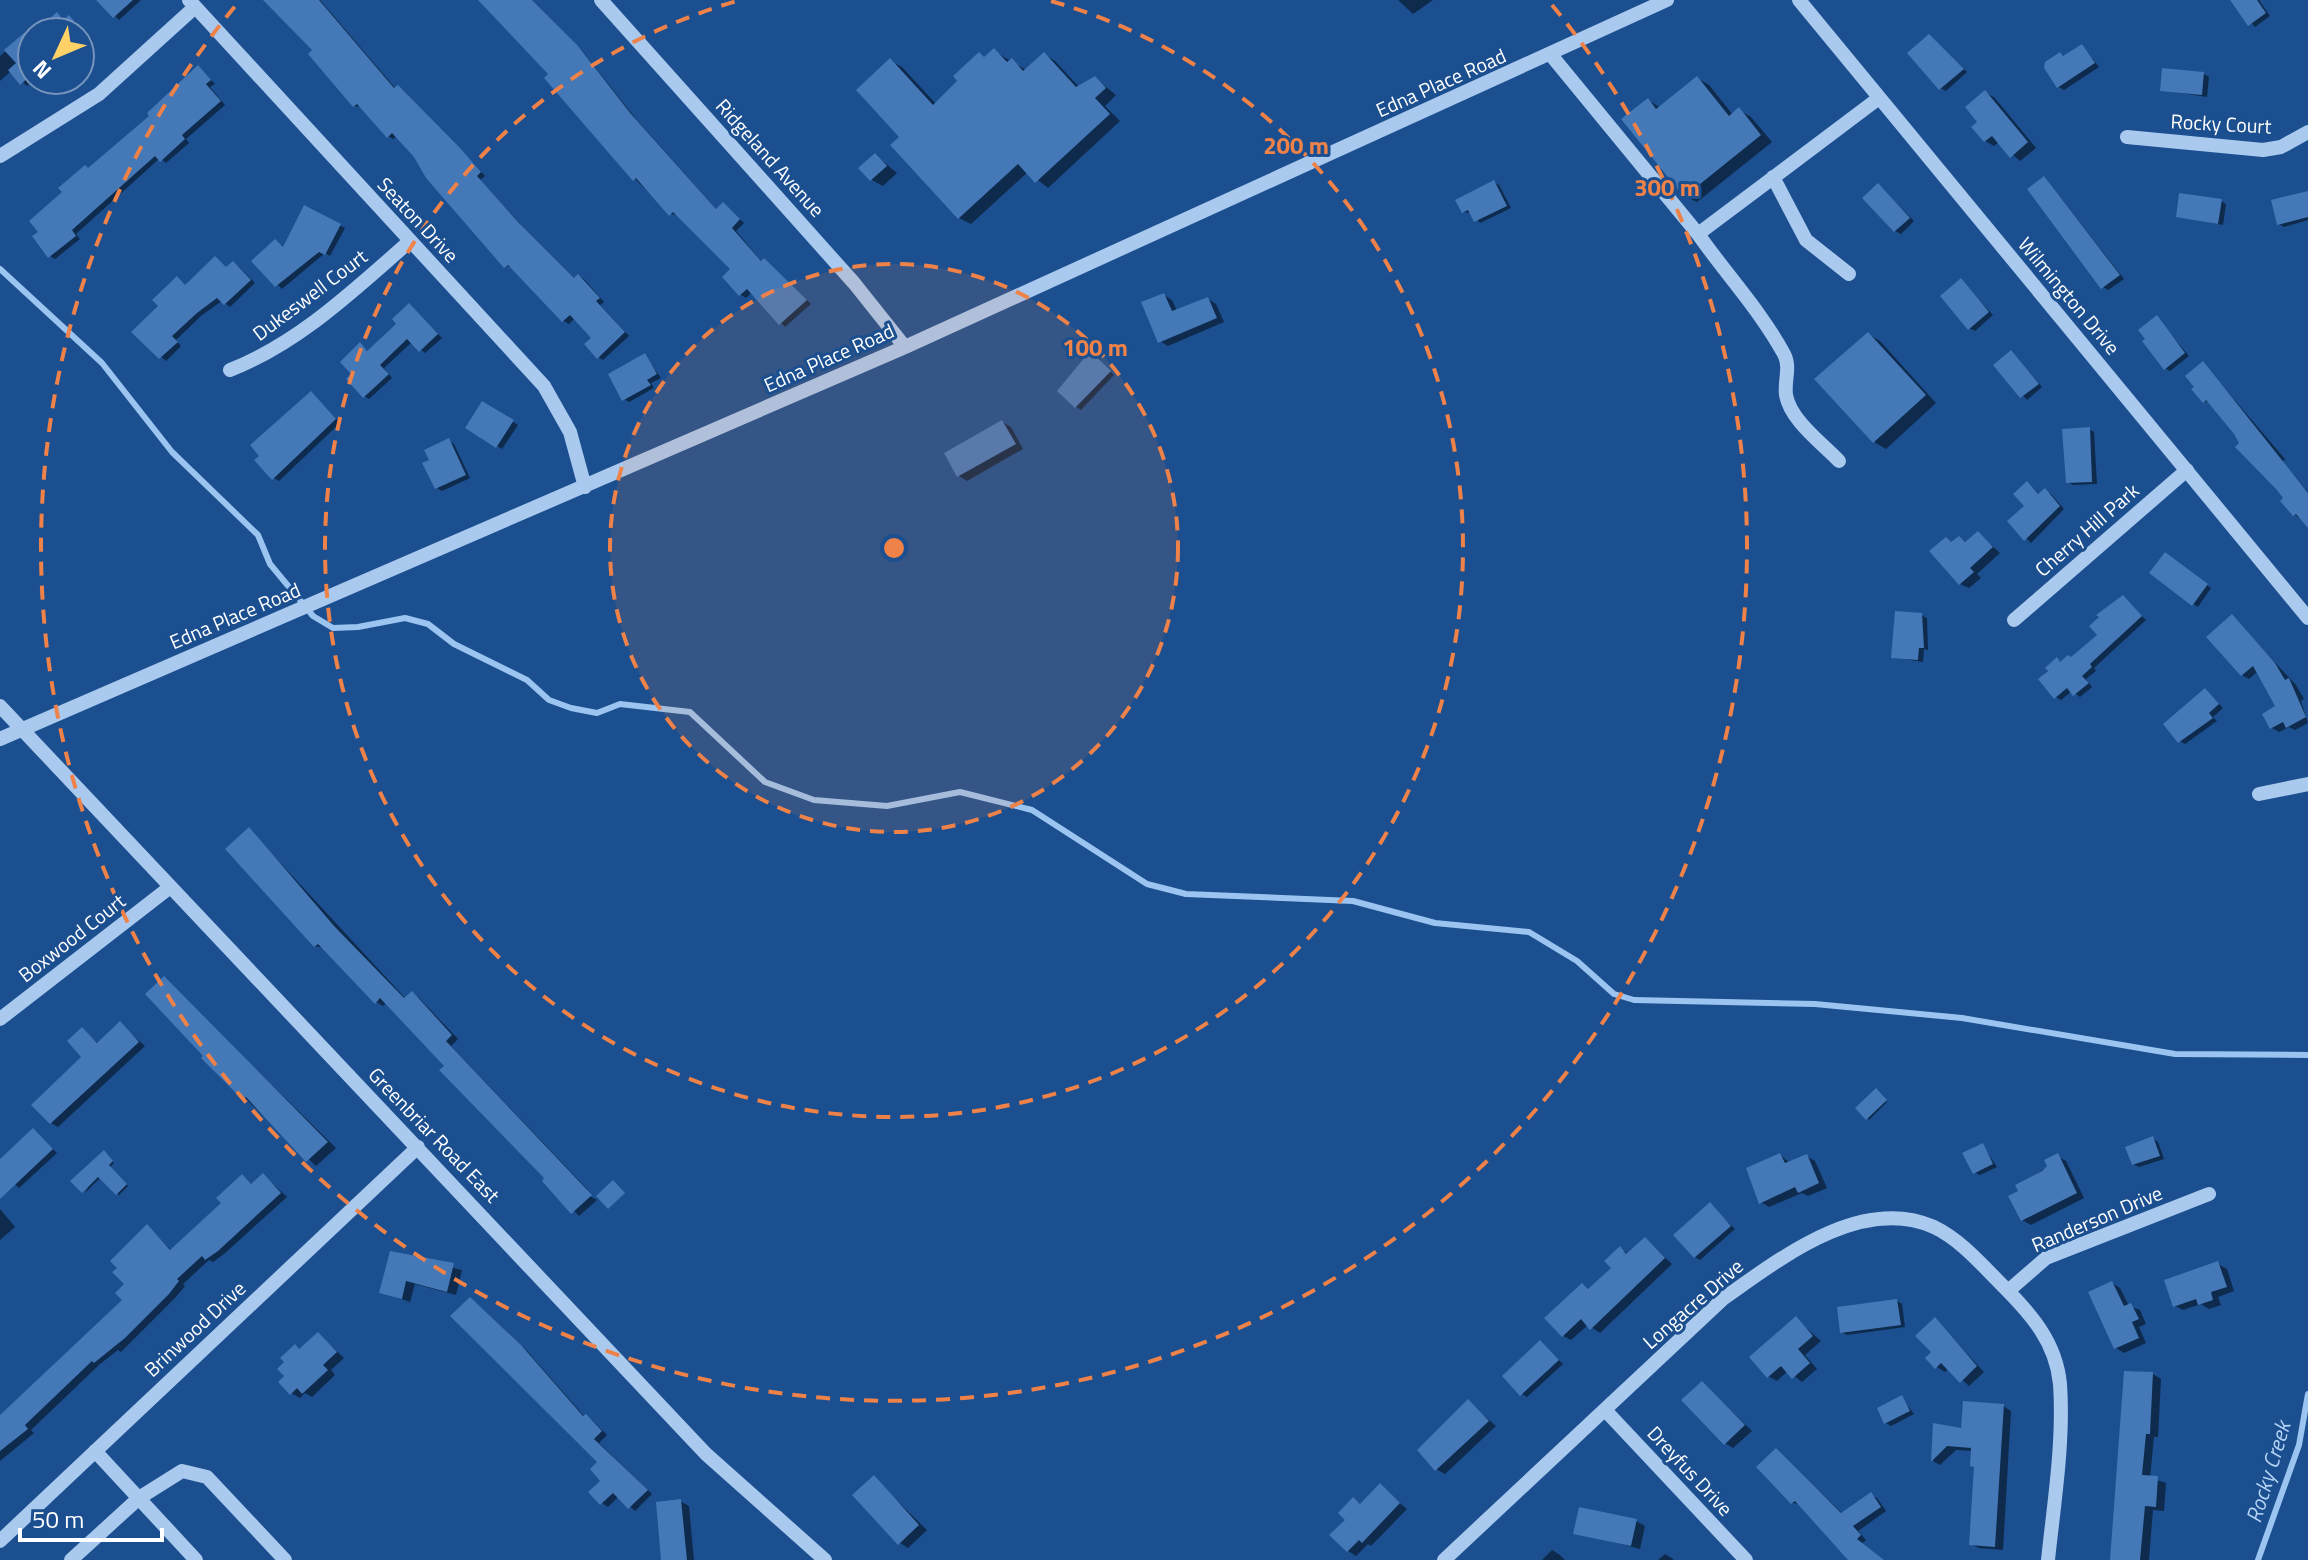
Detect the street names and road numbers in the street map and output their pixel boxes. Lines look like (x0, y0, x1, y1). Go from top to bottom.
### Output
street label: Edna Place Road (1371, 40, 1511, 125)
street label: Ridgeland Avenue (708, 91, 832, 224)
street label: Rocky Court (2170, 105, 2272, 142)
street label: Seaton Drive (370, 170, 466, 270)
street label: Wilmington Drive (2011, 230, 2128, 361)
street label: Dukeswell Court (246, 241, 374, 348)
street label: Edna Place Road (759, 315, 899, 400)
street label: Cherry Hill Park (2028, 475, 2146, 584)
street label: Edna Place Road (165, 574, 305, 657)
street label: Boxwood Court (11, 886, 132, 989)
street label: Greenbriar Road East (361, 1060, 507, 1210)
street label: Randerson Drive (2027, 1177, 2167, 1260)
street label: Longacre Drive (1635, 1251, 1750, 1356)
street label: Brinwood Drive (137, 1273, 252, 1384)
street label: Dreyfus Drive (1640, 1418, 1741, 1523)

